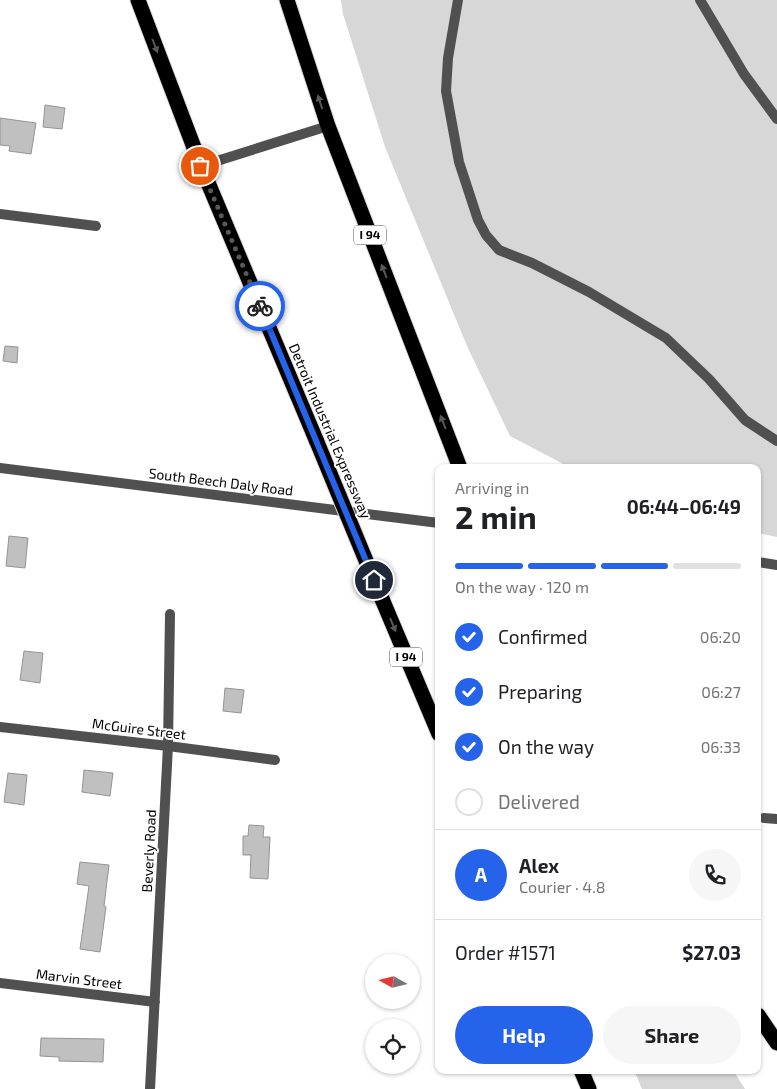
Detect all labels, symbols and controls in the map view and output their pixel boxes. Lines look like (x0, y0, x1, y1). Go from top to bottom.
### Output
one-way arrow (152, 38, 159, 53)
one-way arrow (316, 95, 323, 110)
pin (179, 145, 221, 187)
icon: bag (186, 152, 214, 180)
road number: I 94 (354, 226, 386, 244)
one-way arrow (380, 263, 387, 278)
courier (235, 281, 285, 331)
icon: bike (246, 292, 274, 320)
street label: Detroit Industrial Expressway (286, 341, 375, 521)
one-way arrow (438, 415, 446, 429)
street label: South Beech Daly Road (148, 464, 294, 499)
text: Arriving in (455, 478, 529, 497)
text: 06:44–06:49 (627, 495, 741, 518)
text: 2 min (455, 497, 537, 535)
pin (353, 559, 395, 601)
icon: home (360, 566, 388, 594)
text: On the way · 120 m (455, 577, 589, 596)
one-way arrow (389, 618, 397, 632)
icon: check (455, 623, 483, 651)
text: Confirmed (498, 625, 588, 648)
text: 06:20 (700, 627, 741, 646)
road number: I 94 (390, 648, 422, 666)
icon: check (455, 678, 483, 706)
text: Preparing (498, 680, 582, 703)
text: 06:27 (701, 682, 741, 701)
street label: McGuire Street (91, 714, 187, 743)
icon: check (455, 733, 483, 761)
text: On the way (498, 735, 594, 758)
text: 06:33 (701, 737, 741, 756)
text: Delivered (498, 790, 580, 813)
street label: Beverly Road (138, 809, 159, 893)
button: phone (689, 849, 741, 901)
text: Alex (519, 854, 559, 877)
text: A (475, 863, 487, 886)
text: Courier · 4.8 (519, 877, 606, 896)
text: Order #1571 (455, 941, 556, 964)
text: $27.03 (682, 941, 741, 964)
north arrow (365, 954, 420, 1009)
map controls (365, 954, 420, 1074)
street label: Marvin Street (35, 965, 123, 992)
button: Help (455, 1006, 593, 1064)
button: Share (603, 1006, 741, 1064)
button: locate (365, 1019, 420, 1074)

